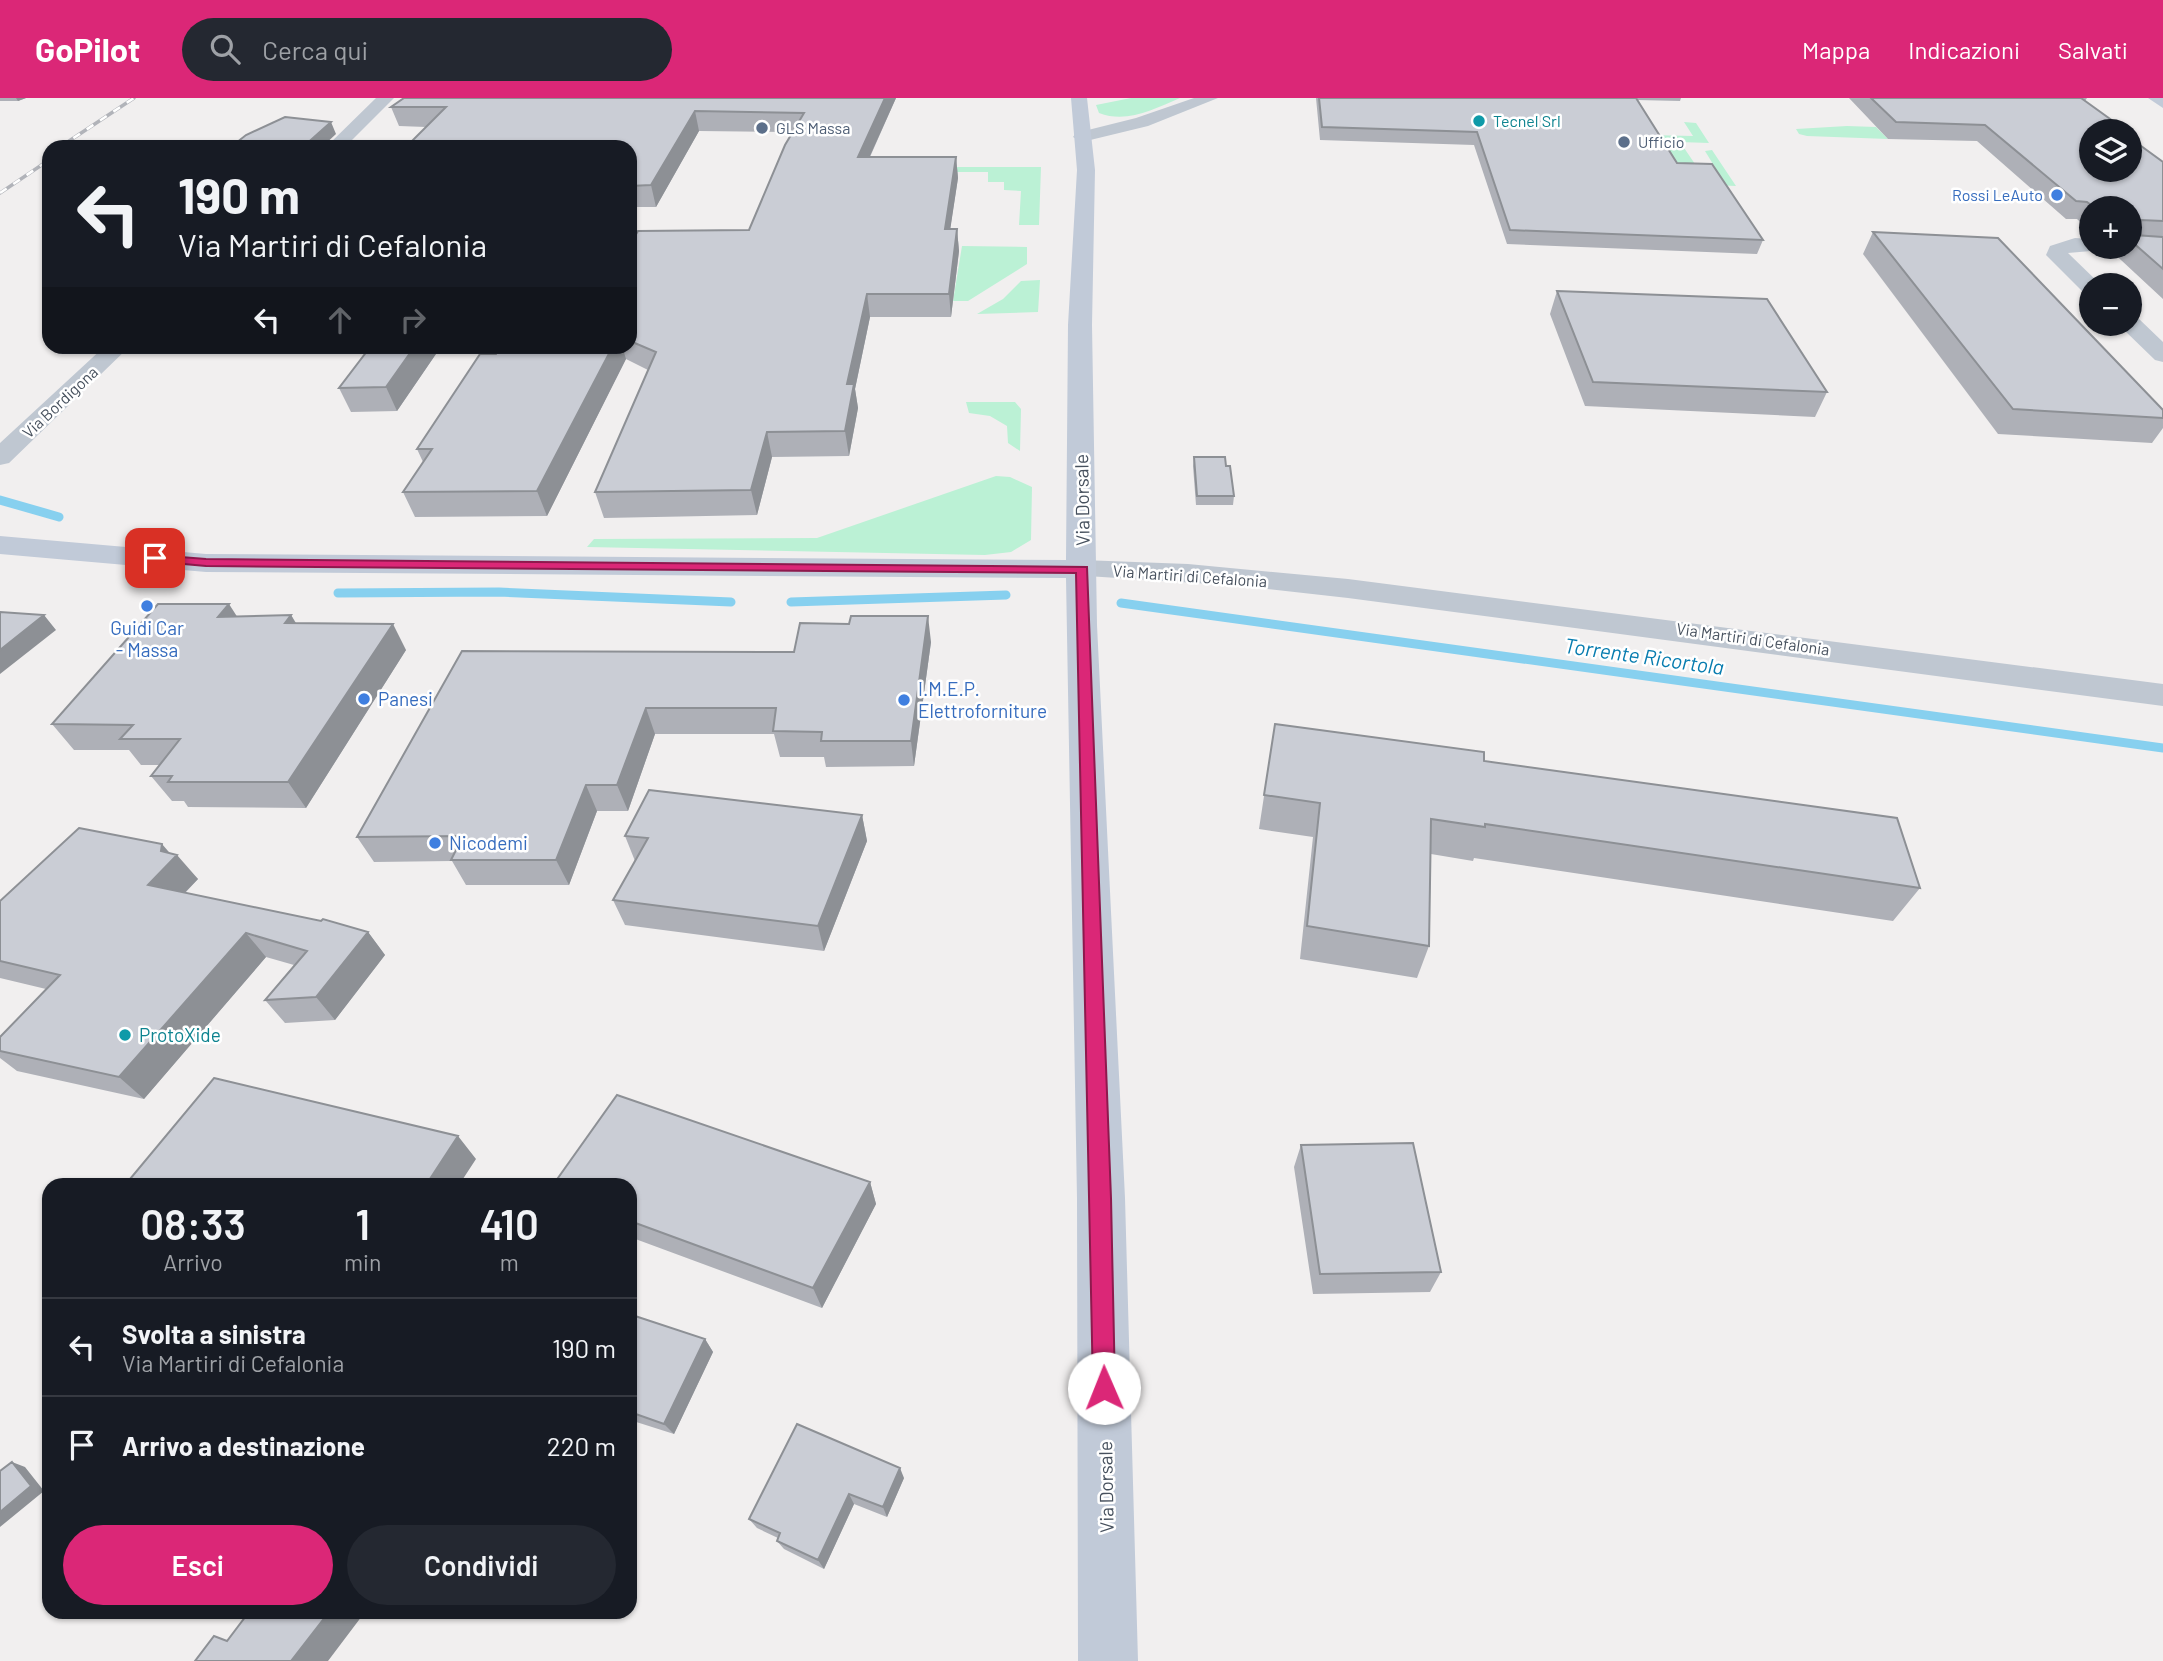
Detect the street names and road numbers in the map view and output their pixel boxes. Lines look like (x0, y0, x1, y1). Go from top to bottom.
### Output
street label: Via Bordigona (18, 362, 101, 441)
street label: Via Dorsale (1069, 454, 1094, 546)
street label: Via Martiri di Cefalonia (1112, 561, 1268, 590)
street label: Via Martiri di Cefalonia (1675, 618, 1831, 659)
street label: Via Dorsale (1093, 1441, 1118, 1533)

